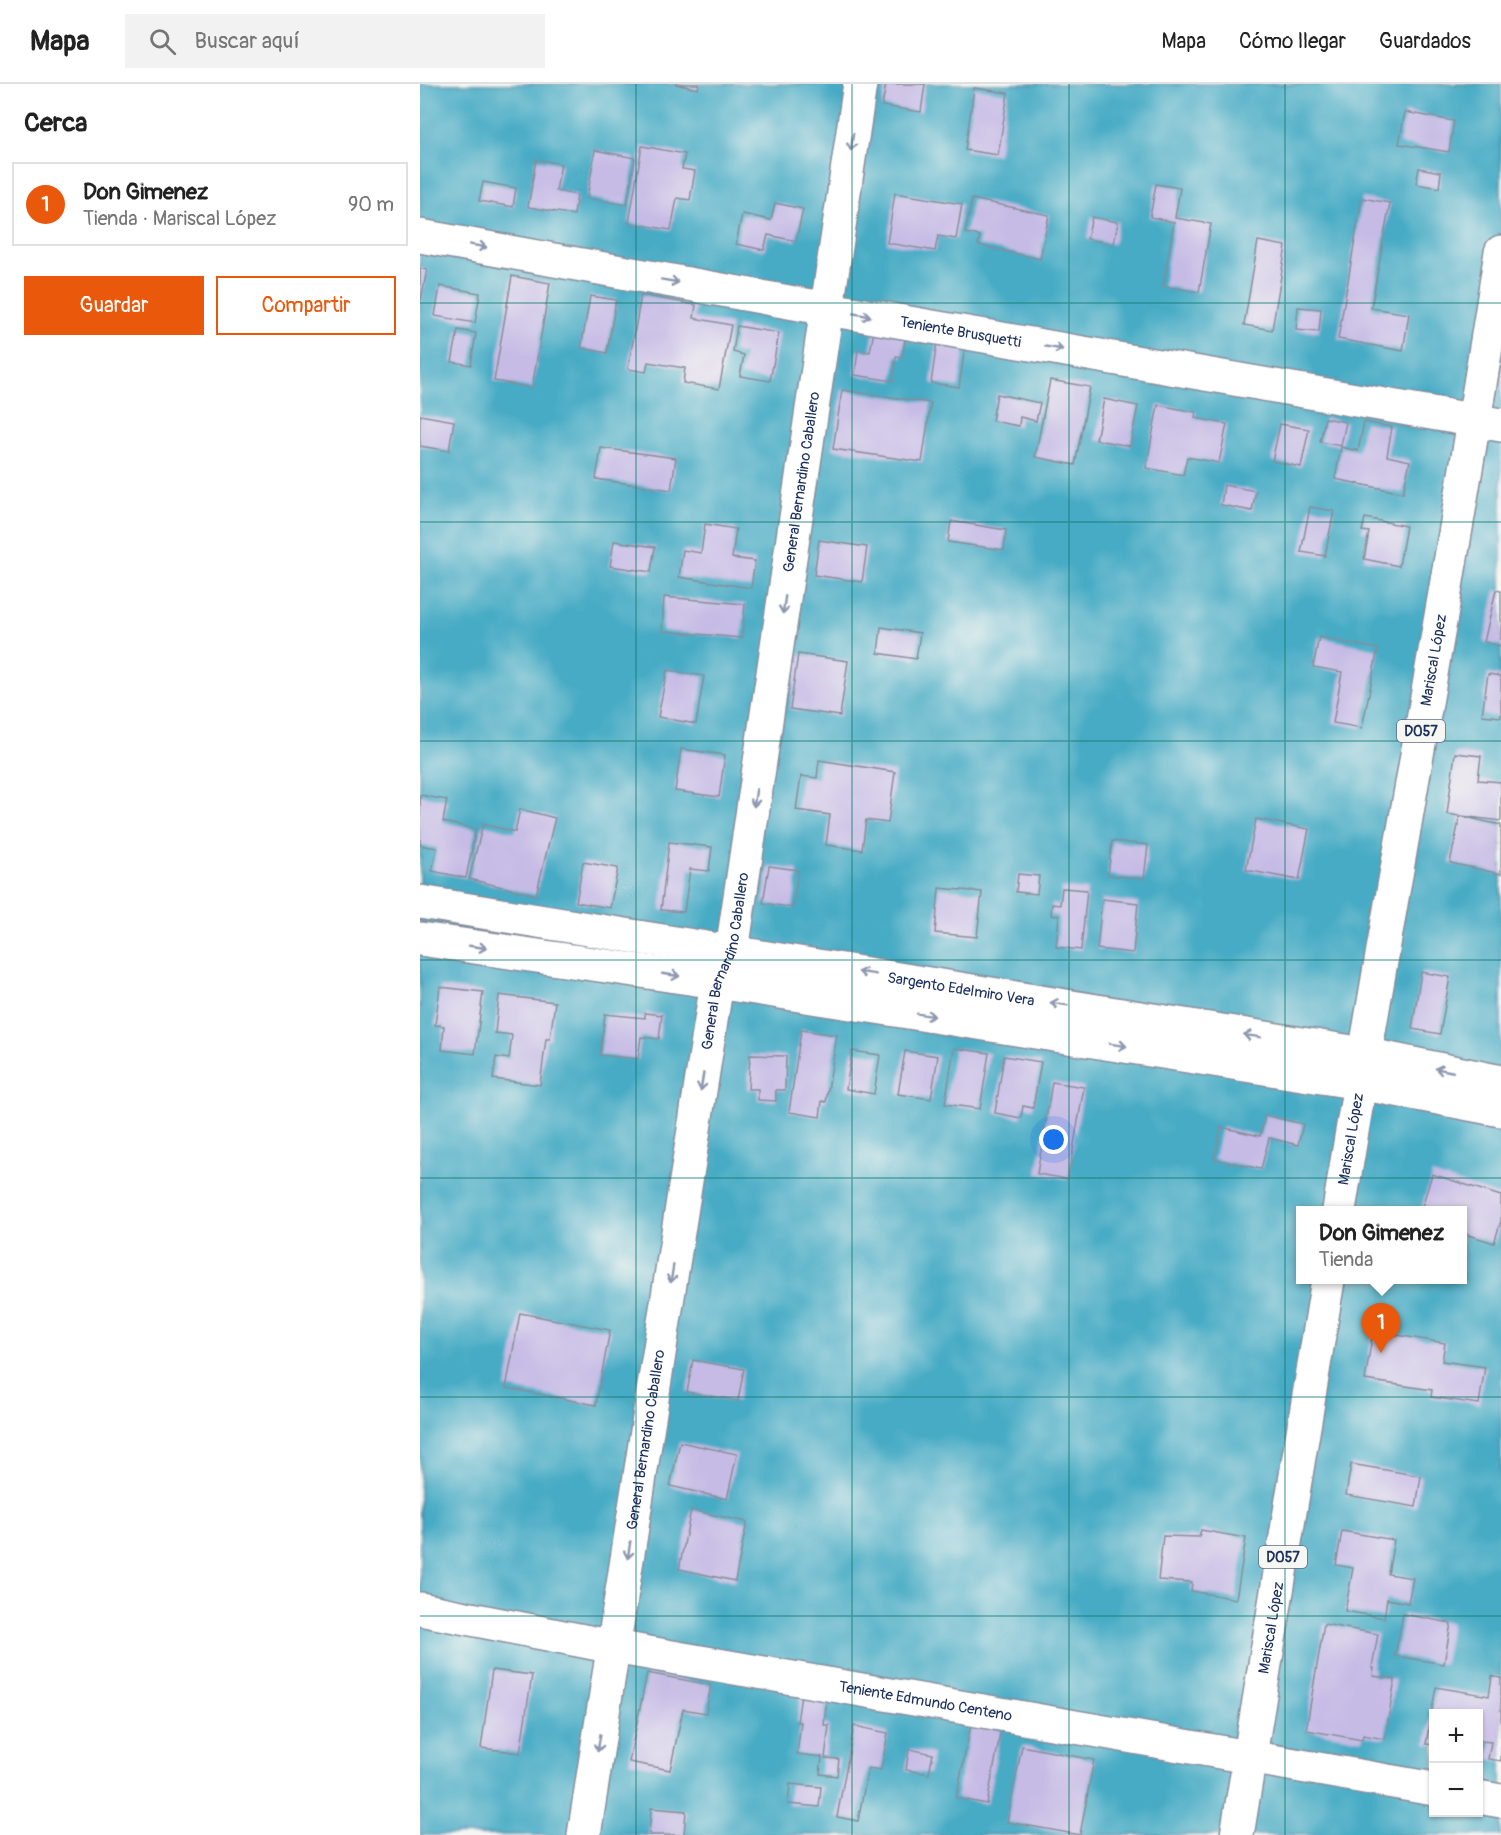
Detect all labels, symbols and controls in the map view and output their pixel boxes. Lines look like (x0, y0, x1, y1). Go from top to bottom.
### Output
search box (125, 14, 545, 68)
text: Mapa (30, 24, 89, 59)
icon: search (146, 25, 179, 58)
text: Buscar aquí (194, 27, 300, 55)
text: Mapa (1161, 28, 1206, 55)
text: Cómo llegar (1239, 28, 1346, 55)
text: Guardados (1379, 28, 1471, 55)
text: Cerca (24, 107, 87, 139)
one-way arrow (846, 132, 857, 151)
text: Don Gimenez (83, 178, 208, 206)
text: 1 (42, 192, 49, 217)
text: 90 m (348, 192, 394, 217)
text: Tienda · Mariscal López (83, 206, 277, 231)
one-way arrow (467, 241, 487, 252)
one-way arrow (659, 275, 679, 286)
button: Guardar (24, 276, 204, 335)
button: Compartir (216, 276, 396, 335)
one-way arrow (851, 309, 871, 320)
street label: Teniente Brusquetti (898, 312, 1023, 352)
one-way arrow (1043, 343, 1063, 354)
street label: General Bernardino Caballero (779, 390, 824, 573)
one-way arrow (778, 595, 789, 614)
street label: Mariscal López (1416, 612, 1451, 708)
road number: D057 (1397, 720, 1445, 742)
one-way arrow (749, 787, 760, 807)
street label: General Bernardino Caballero (697, 871, 753, 1051)
one-way arrow (467, 942, 487, 953)
one-way arrow (857, 967, 877, 978)
street label: Sargento Edelmiro Vera (886, 968, 1036, 1010)
one-way arrow (660, 970, 680, 981)
one-way arrow (1050, 999, 1070, 1010)
one-way arrow (915, 1009, 935, 1020)
one-way arrow (1242, 1030, 1262, 1041)
one-way arrow (1108, 1039, 1128, 1050)
one-way arrow (1434, 1064, 1454, 1075)
one-way arrow (696, 1071, 707, 1091)
street label: Mariscal López (1334, 1091, 1368, 1186)
your location (1039, 1125, 1068, 1154)
popup (1296, 1206, 1467, 1284)
text: Don Gimenez (1319, 1219, 1444, 1247)
text: Tienda (1319, 1247, 1373, 1272)
one-way arrow (666, 1264, 677, 1284)
pin: 1 (1362, 1304, 1400, 1353)
street label: General Bernardino Caballero (622, 1348, 669, 1531)
one-way arrow (624, 1540, 635, 1559)
road number: D057 (1259, 1546, 1307, 1568)
street label: Mariscal López (1254, 1580, 1288, 1675)
street label: Teniente Edmundo Centeno (838, 1677, 1014, 1725)
map controls (1429, 1709, 1483, 1817)
button: + (1429, 1709, 1483, 1763)
one-way arrow (593, 1732, 604, 1752)
button: − (1429, 1763, 1483, 1817)

